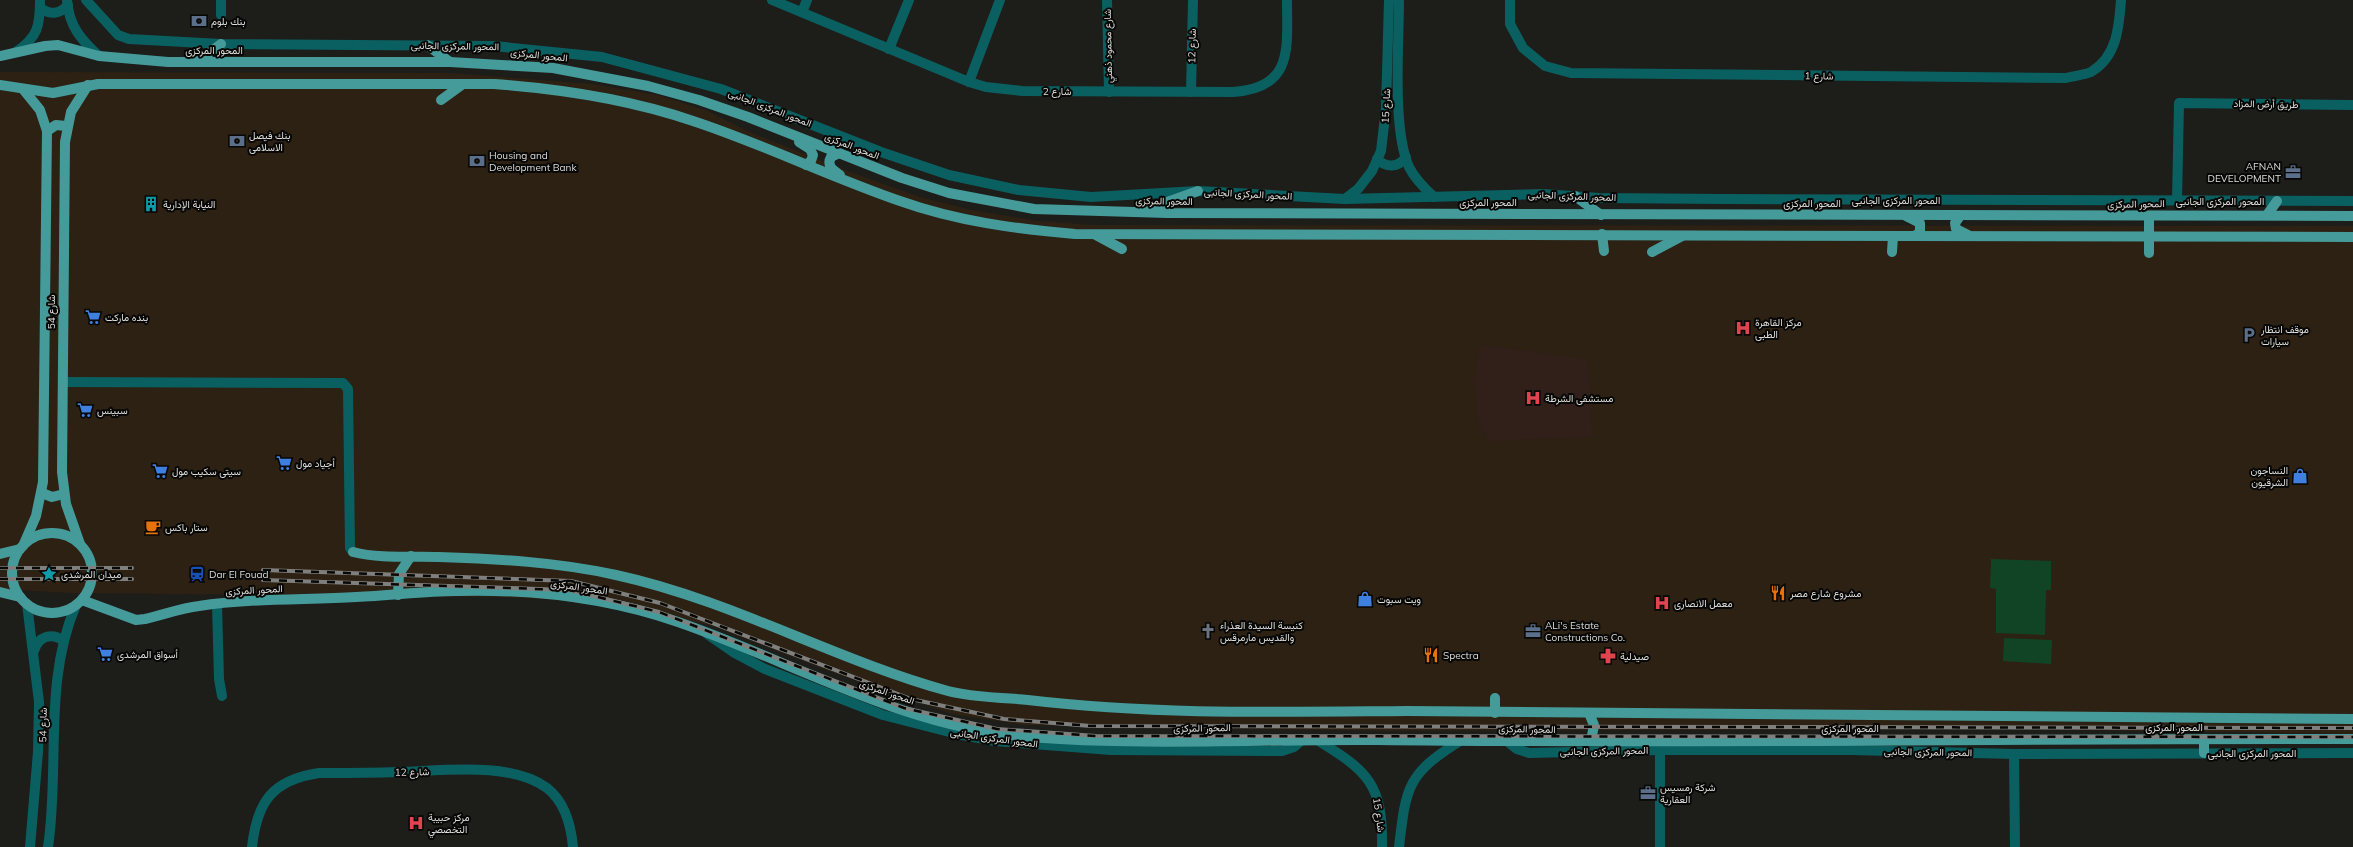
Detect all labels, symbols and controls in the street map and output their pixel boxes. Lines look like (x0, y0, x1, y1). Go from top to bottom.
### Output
street label: شارع محمود ذهني (1101, 9, 1117, 83)
bank icon: بنك بلوم (190, 12, 208, 30)
place label: بنك بلوم (211, 15, 246, 28)
street label: شارع 12 (1185, 28, 1199, 63)
street label: المحور المركزى الجانبى (411, 39, 499, 53)
street label: المحور المركزى (185, 44, 243, 57)
street label: المحور المركزى (510, 46, 568, 64)
street label: شارع 1 (1805, 69, 1834, 83)
street label: شارع 2 (1043, 85, 1071, 98)
street label: المحور المركزى الجانبى (726, 86, 814, 130)
street label: شارع 15 (1379, 88, 1393, 124)
street label: طريق أرض المزاد (2233, 97, 2299, 111)
place label: بنك فيصل الاسلامى (249, 129, 291, 154)
street label: المحور المركزى (823, 130, 881, 162)
bank icon: بنك فيصل الاسلامى (228, 132, 246, 150)
place label: Housing and Development Bank (489, 149, 577, 174)
bank icon: Housing and Development Bank (468, 152, 486, 170)
place label: AFNAN DEVELOPMENT (2208, 160, 2281, 185)
office icon: AFNAN DEVELOPMENT (2284, 163, 2302, 181)
street label: المحور المركزى الجانبى (1204, 185, 1292, 203)
street label: المحور المركزى الجانبى (1528, 188, 1616, 204)
street label: المحور المركزى (1135, 194, 1193, 208)
street label: المحور المركزى الجانبى (1852, 194, 1940, 207)
building icon: النيابة الإدارية (142, 195, 160, 213)
street label: المحور المركزى الجانبى (2176, 195, 2264, 208)
street label: المحور المركزى (1459, 196, 1517, 209)
street label: المحور المركزى (1783, 197, 1841, 210)
street label: المحور المركزى (2107, 197, 2165, 211)
place label: النيابة الإدارية (163, 198, 215, 211)
street label: شارع 54 (45, 295, 58, 329)
supermarket icon: بنده ماركت (84, 308, 102, 326)
place label: بنده ماركت (105, 311, 148, 324)
place label: مركز القاهرة الطبى (1755, 316, 1802, 341)
hospital icon: مركز القاهرة الطبى (1734, 319, 1752, 337)
place label: موقف انتظار سيارات (2260, 323, 2309, 348)
parking icon: موقف انتظار سيارات (2240, 326, 2258, 344)
hospital icon: مستشفى الشرطة (1524, 389, 1542, 407)
place label: مستشفى الشرطة (1545, 392, 1613, 405)
supermarket icon: سبينس (76, 401, 94, 419)
place label: سبينس (97, 404, 128, 417)
supermarket icon: أجياد مول (275, 454, 293, 472)
place label: أجياد مول (296, 457, 336, 470)
supermarket icon: سيتى سكيب مول (151, 462, 169, 480)
place label: النساجون الشرقيون (2250, 464, 2288, 489)
place label: سيتى سكيب مول (172, 465, 241, 478)
shop icon: النساجون الشرقيون (2291, 467, 2309, 485)
cafe icon: ستار باكس (144, 518, 162, 536)
place label: ستار باكس (165, 521, 208, 534)
place icon: ميدان المرشدى (40, 565, 58, 583)
station icon: Dar El Fouad (188, 565, 206, 583)
place label: ميدان المرشدى (61, 568, 121, 581)
place label: Dar El Fouad (209, 568, 269, 581)
street label: المحور المركزى (550, 577, 608, 597)
street label: المحور المركزى (225, 582, 283, 598)
restaurant icon: مشروع شارع مصر (1769, 584, 1787, 602)
place label: مشروع شارع مصر (1789, 587, 1861, 600)
shop icon: ويت سبوت (1356, 590, 1374, 608)
place label: ويت سبوت (1377, 593, 1421, 606)
hospital icon: معمل الانصارى (1653, 594, 1671, 612)
place label: معمل الانصارى (1674, 597, 1733, 610)
place label: كنيسة السيدة العذراء والقديس مارمرقس (1220, 619, 1303, 644)
place label: ALi's Estate Constructions Co. (1545, 619, 1625, 644)
church icon: كنيسة السيدة العذراء والقديس مارمرقس (1199, 622, 1217, 640)
office icon: ALi's Estate Constructions Co. (1524, 622, 1542, 640)
supermarket icon: أسواق المرشدى (96, 645, 114, 663)
restaurant icon: Spectra (1422, 646, 1440, 664)
pharmacy icon: صيدلية (1599, 647, 1617, 665)
place label: أسواق المرشدى (117, 648, 178, 661)
place label: Spectra (1443, 649, 1479, 662)
place label: صيدلية (1620, 650, 1649, 663)
street label: المحور المركزى (858, 676, 916, 708)
street label: شارع 54 (36, 707, 50, 742)
street label: المحور المركزى (1173, 721, 1231, 735)
street label: المحور المركزى (2145, 721, 2203, 734)
street label: المحور المركزى (1498, 722, 1556, 736)
street label: المحور المركزى (1821, 722, 1879, 735)
street label: المحور المركزى الجانبى (949, 725, 1039, 751)
street label: المحور المركزى الجانبى (1560, 744, 1648, 758)
street label: المحور المركزى الجانبى (1884, 745, 1972, 759)
street label: المحور المركزى الجانبى (2208, 747, 2296, 760)
street label: شارع 12 (395, 765, 430, 779)
place label: شركة رمسيس العقارية (1660, 781, 1716, 806)
office icon: شركة رمسيس العقارية (1639, 784, 1657, 802)
street label: شارع 15 (1370, 797, 1388, 833)
place label: مركز حبيبة التخصصي (428, 811, 470, 838)
hospital icon: مركز حبيبة التخصصي (407, 814, 425, 832)

